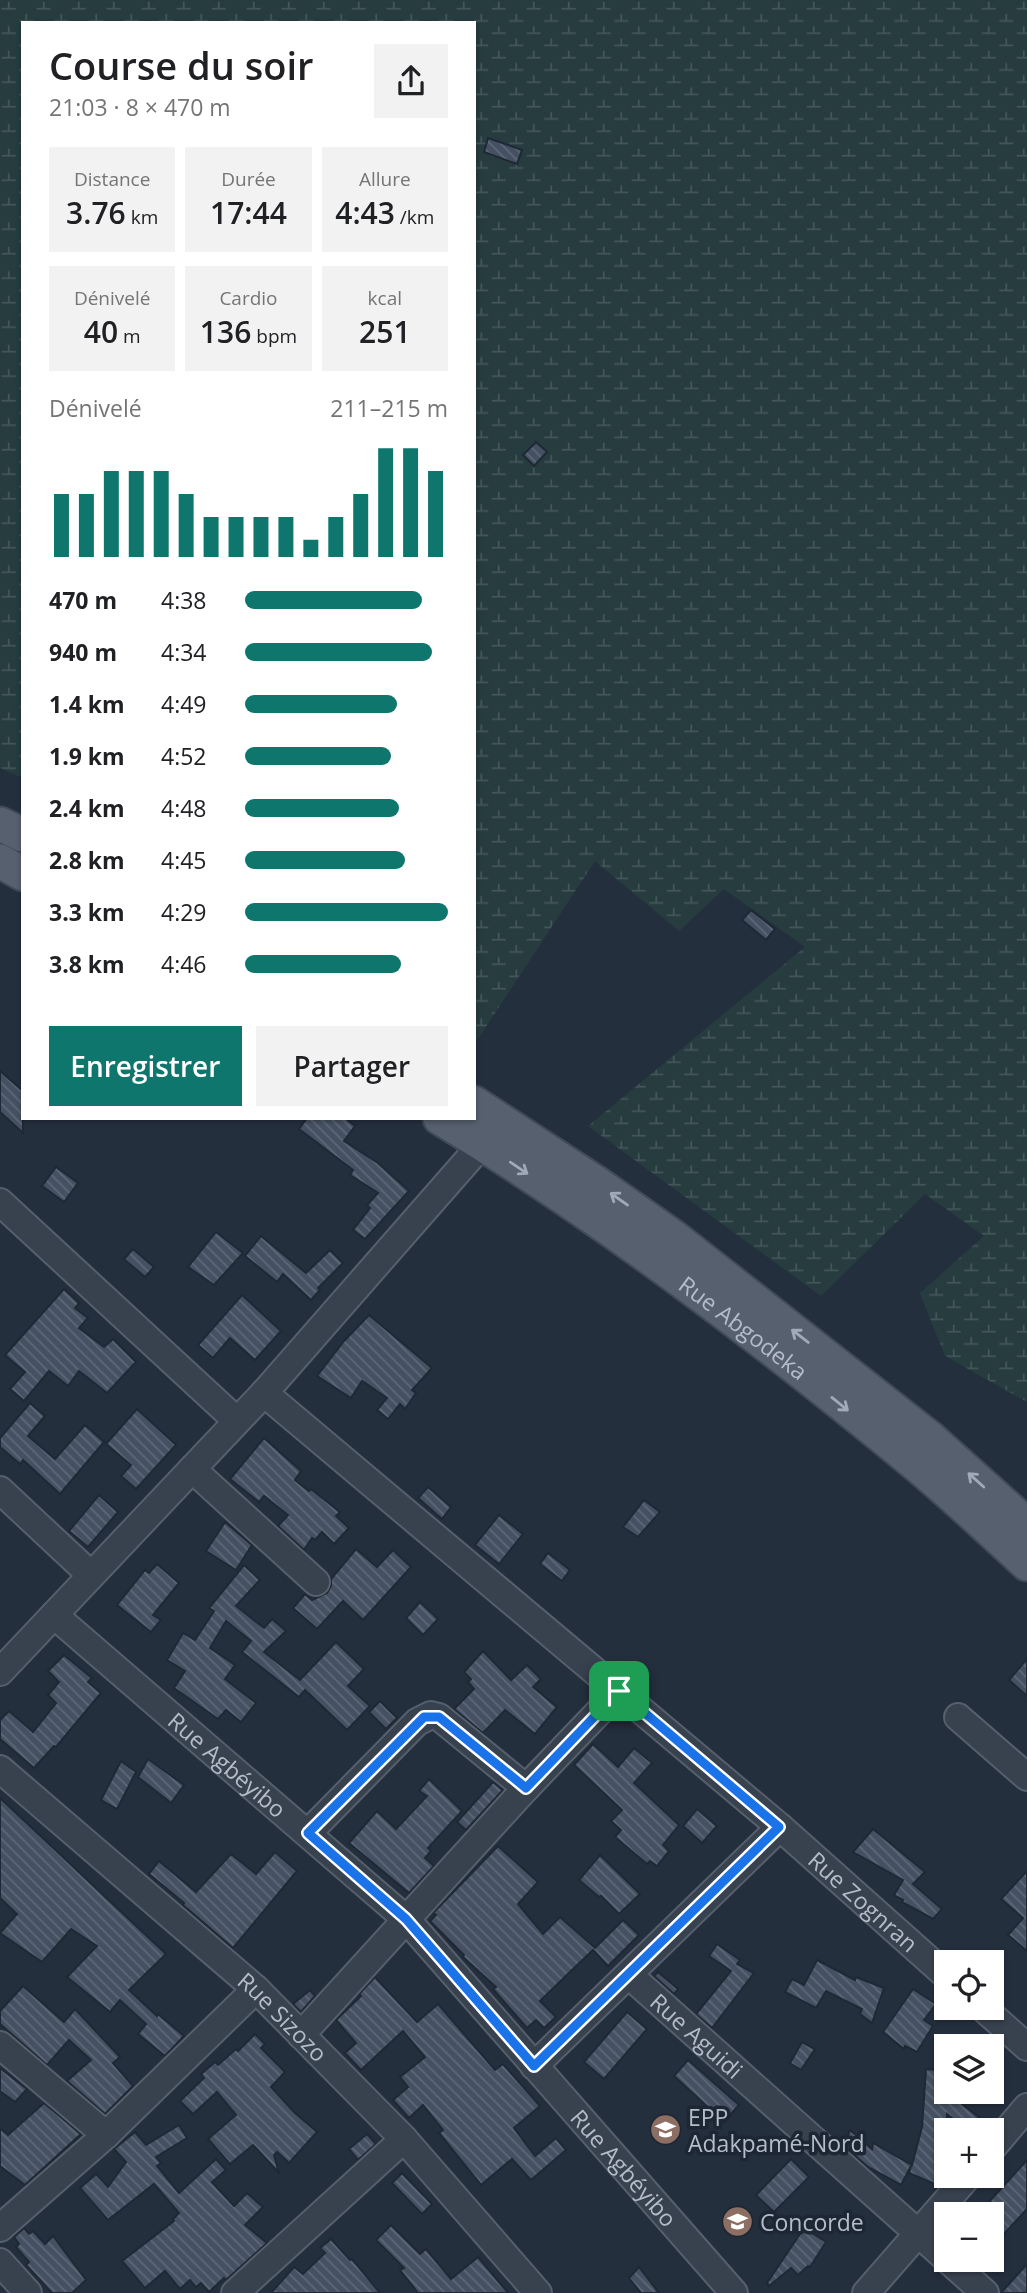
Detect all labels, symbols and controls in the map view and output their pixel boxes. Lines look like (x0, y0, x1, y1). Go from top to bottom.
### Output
text: Course du soir (49, 39, 313, 91)
button: share (374, 44, 448, 118)
text: 21:03 · 8 × 470 m (49, 91, 231, 123)
text: Distance (74, 166, 150, 192)
text: Durée (221, 166, 276, 192)
text: Allure (359, 166, 411, 192)
text: 3.76 (66, 192, 126, 233)
text: 17:44 (210, 192, 287, 233)
text: 4:43 (335, 192, 395, 233)
text: km (126, 204, 158, 230)
text: /km (395, 204, 434, 230)
text: Dénivelé (74, 285, 150, 311)
text: Cardio (219, 285, 278, 311)
text: kcal (368, 285, 402, 311)
text: 40 (84, 311, 118, 352)
text: 136 (200, 311, 251, 352)
text: 251 (359, 311, 411, 352)
text: m (118, 323, 141, 349)
text: bpm (251, 323, 297, 349)
text: Dénivelé (49, 392, 142, 424)
text: 211–215 m (330, 392, 448, 424)
text: 470 m (49, 584, 117, 616)
text: 4:38 (161, 584, 207, 616)
text: 940 m (49, 636, 117, 668)
text: 4:34 (161, 636, 207, 668)
text: 1.4 km (49, 688, 125, 720)
text: 4:49 (161, 688, 207, 720)
text: 1.9 km (49, 740, 125, 772)
text: 4:52 (161, 740, 207, 772)
text: 2.4 km (49, 792, 125, 824)
text: 4:48 (161, 792, 207, 824)
text: 2.8 km (49, 844, 125, 876)
text: 4:45 (161, 844, 207, 876)
text: 3.3 km (49, 896, 125, 928)
text: 4:29 (161, 896, 207, 928)
text: 3.8 km (49, 948, 125, 980)
text: 4:46 (161, 948, 207, 980)
button: Enregistrer (49, 1026, 242, 1106)
button: Partager (256, 1026, 448, 1106)
one-way arrow (508, 1161, 528, 1175)
one-way arrow (610, 1192, 629, 1206)
street label: Rue Abgodeka (673, 1268, 815, 1387)
one-way arrow (791, 1328, 810, 1343)
one-way arrow (831, 1396, 849, 1411)
one-way arrow (968, 1471, 985, 1488)
pin (589, 1661, 649, 1721)
icon: arrive (600, 1672, 638, 1710)
street label: Rue Agbéyibo (161, 1705, 293, 1825)
street label: Rue Zognran (802, 1844, 925, 1959)
map controls (934, 1950, 1004, 2272)
button: locate (934, 1950, 1004, 2020)
street label: Rue Sizozo (231, 1964, 335, 2069)
street label: Rue Aguidi (644, 1986, 750, 2086)
button: layers (934, 2034, 1004, 2104)
place label: EPP Adakpamé-Nord (688, 2101, 865, 2159)
street label: Rue Agbéyibo (564, 2102, 685, 2233)
school or university icon: EPP Adakpamé-Nord (648, 2113, 682, 2147)
button: + (934, 2118, 1004, 2188)
button: − (934, 2202, 1004, 2272)
school or university icon: Concorde (720, 2205, 754, 2239)
place label: Concorde (760, 2206, 864, 2238)

